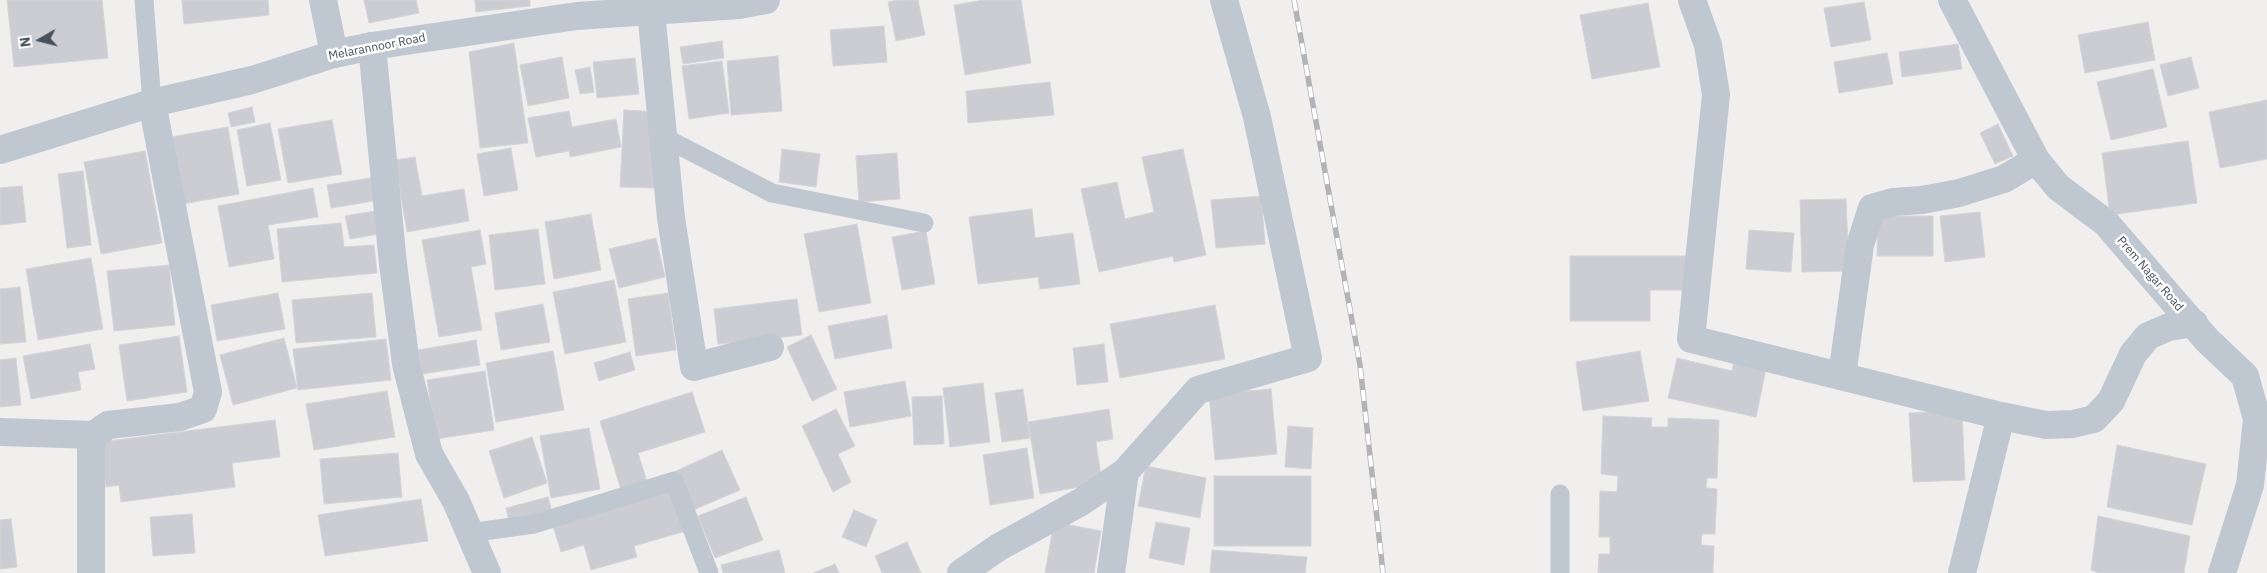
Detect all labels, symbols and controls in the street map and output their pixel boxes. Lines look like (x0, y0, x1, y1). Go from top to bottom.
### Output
north arrow (15, 15, 65, 65)
street label: Melarannoor Road (327, 31, 427, 63)
text: N (16, 36, 35, 48)
street label: Prem Nagar Road (2114, 234, 2186, 314)

